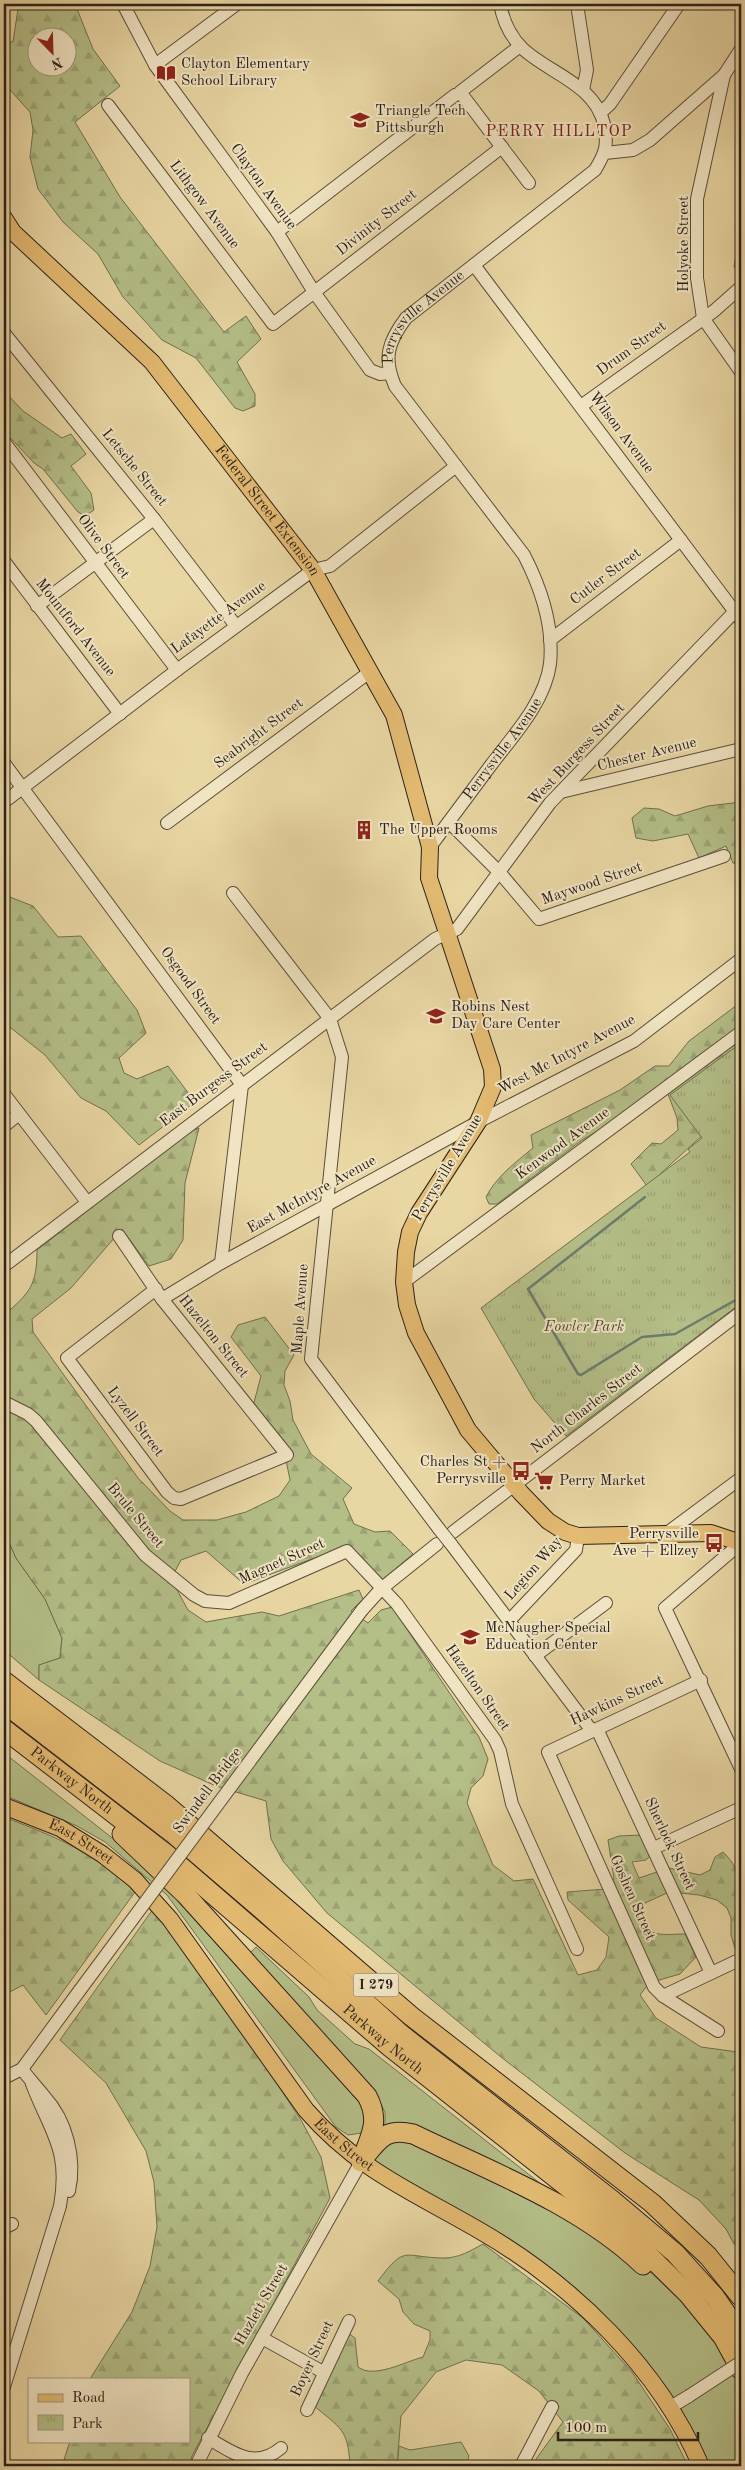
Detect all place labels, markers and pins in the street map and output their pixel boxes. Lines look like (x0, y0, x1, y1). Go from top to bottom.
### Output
place label: Clayton Elementary School Library (181, 57, 310, 89)
library icon: Clayton Elementary School Library (155, 62, 177, 84)
place label: Triangle Tech Pittsburgh (375, 104, 466, 136)
school or university icon: Triangle Tech Pittsburgh (349, 109, 371, 131)
building icon: The Upper Rooms (353, 819, 375, 841)
place label: The Upper Rooms (379, 823, 498, 838)
place label: Robins Nest Day Care Center (451, 1000, 560, 1032)
school or university icon: Robins Nest Day Care Center (425, 1005, 447, 1027)
place label: Charles St + Perrysville (420, 1455, 506, 1487)
bus stop icon: Charles St + Perrysville (510, 1460, 532, 1482)
supermarket icon: Perry Market (533, 1470, 555, 1492)
place label: Perry Market (559, 1474, 646, 1489)
place label: Perrysville Ave + Ellzey (612, 1527, 699, 1559)
bus stop icon: Perrysville Ave + Ellzey (703, 1532, 725, 1554)
place label: McNaugher Special Education Center (485, 1621, 611, 1653)
school or university icon: McNaugher Special Education Center (459, 1626, 481, 1648)

